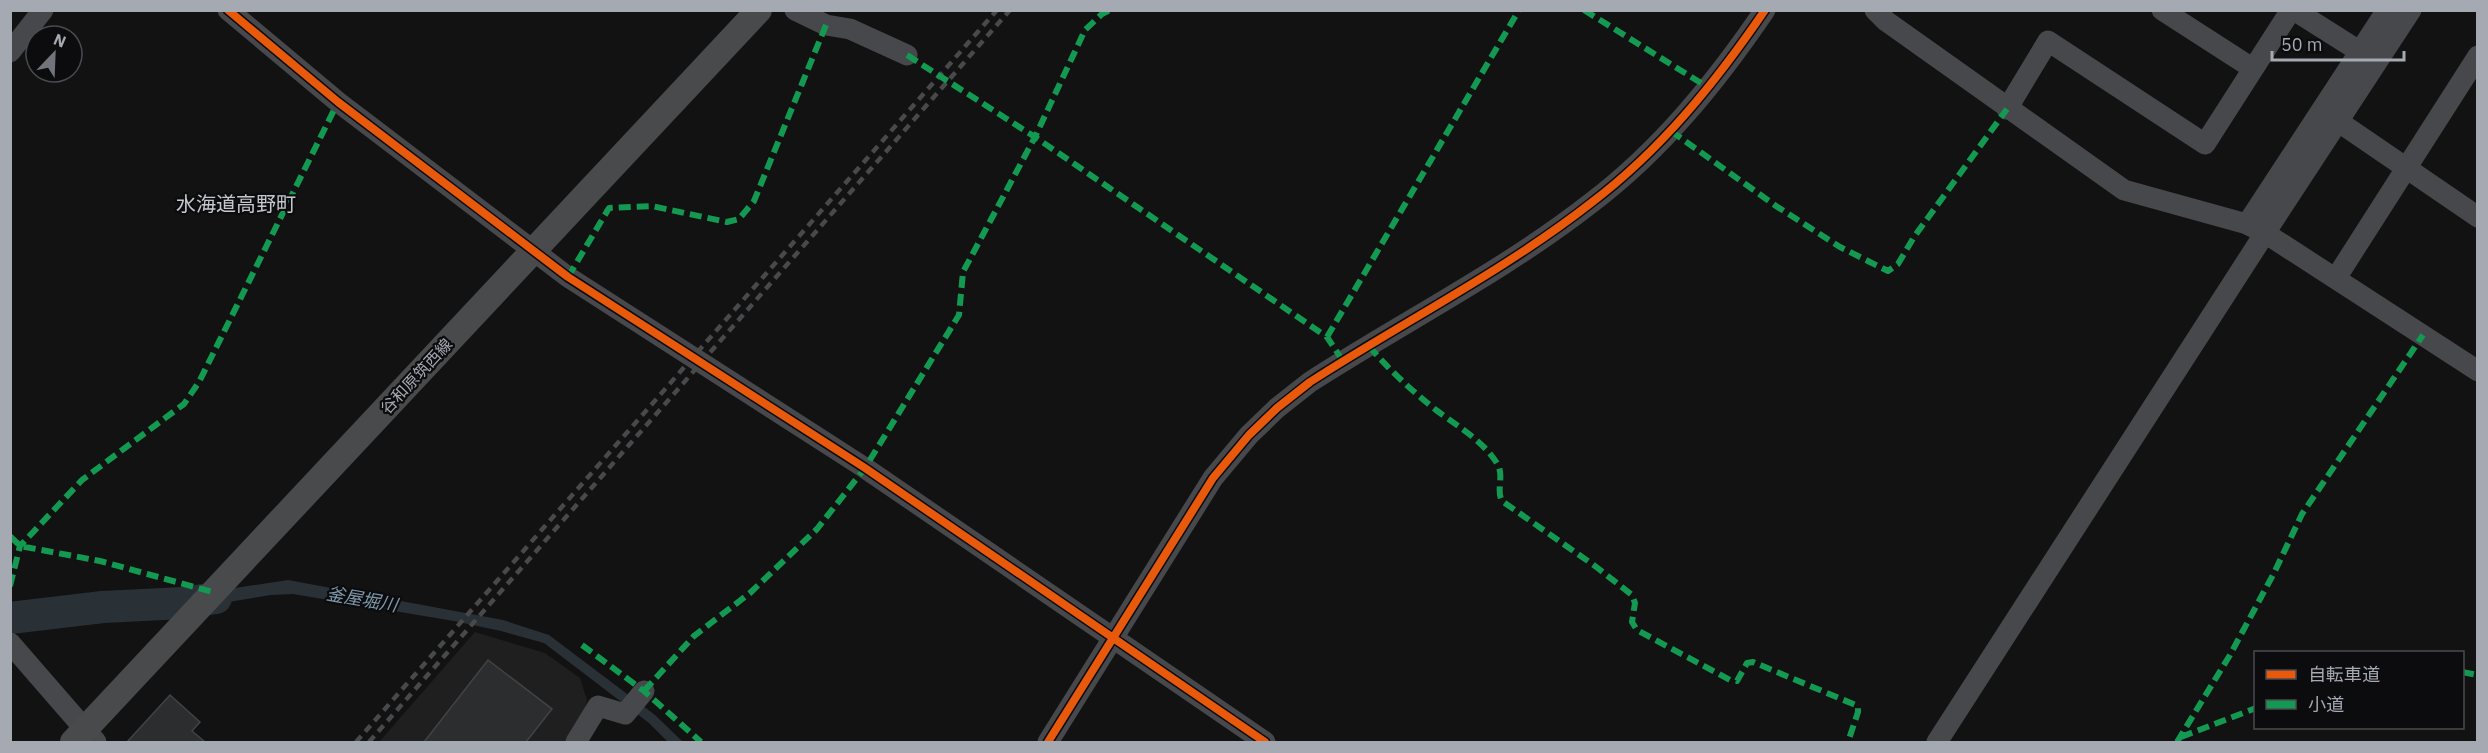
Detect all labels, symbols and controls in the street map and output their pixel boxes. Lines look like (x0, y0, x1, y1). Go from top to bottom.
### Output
north arrow (24, 24, 84, 84)
scale bar (2272, 24, 2404, 62)
text: N (51, 29, 69, 52)
text: 50 m (2281, 33, 2323, 56)
district label: 水海道高野町 (176, 190, 296, 217)
street label: 谷和原筑西線 (376, 334, 456, 418)
water label: 釜屋堀川 (325, 581, 401, 617)
legend (2254, 651, 2464, 729)
text: 自転車道 (2308, 663, 2380, 686)
text: 小道 (2308, 693, 2344, 716)

